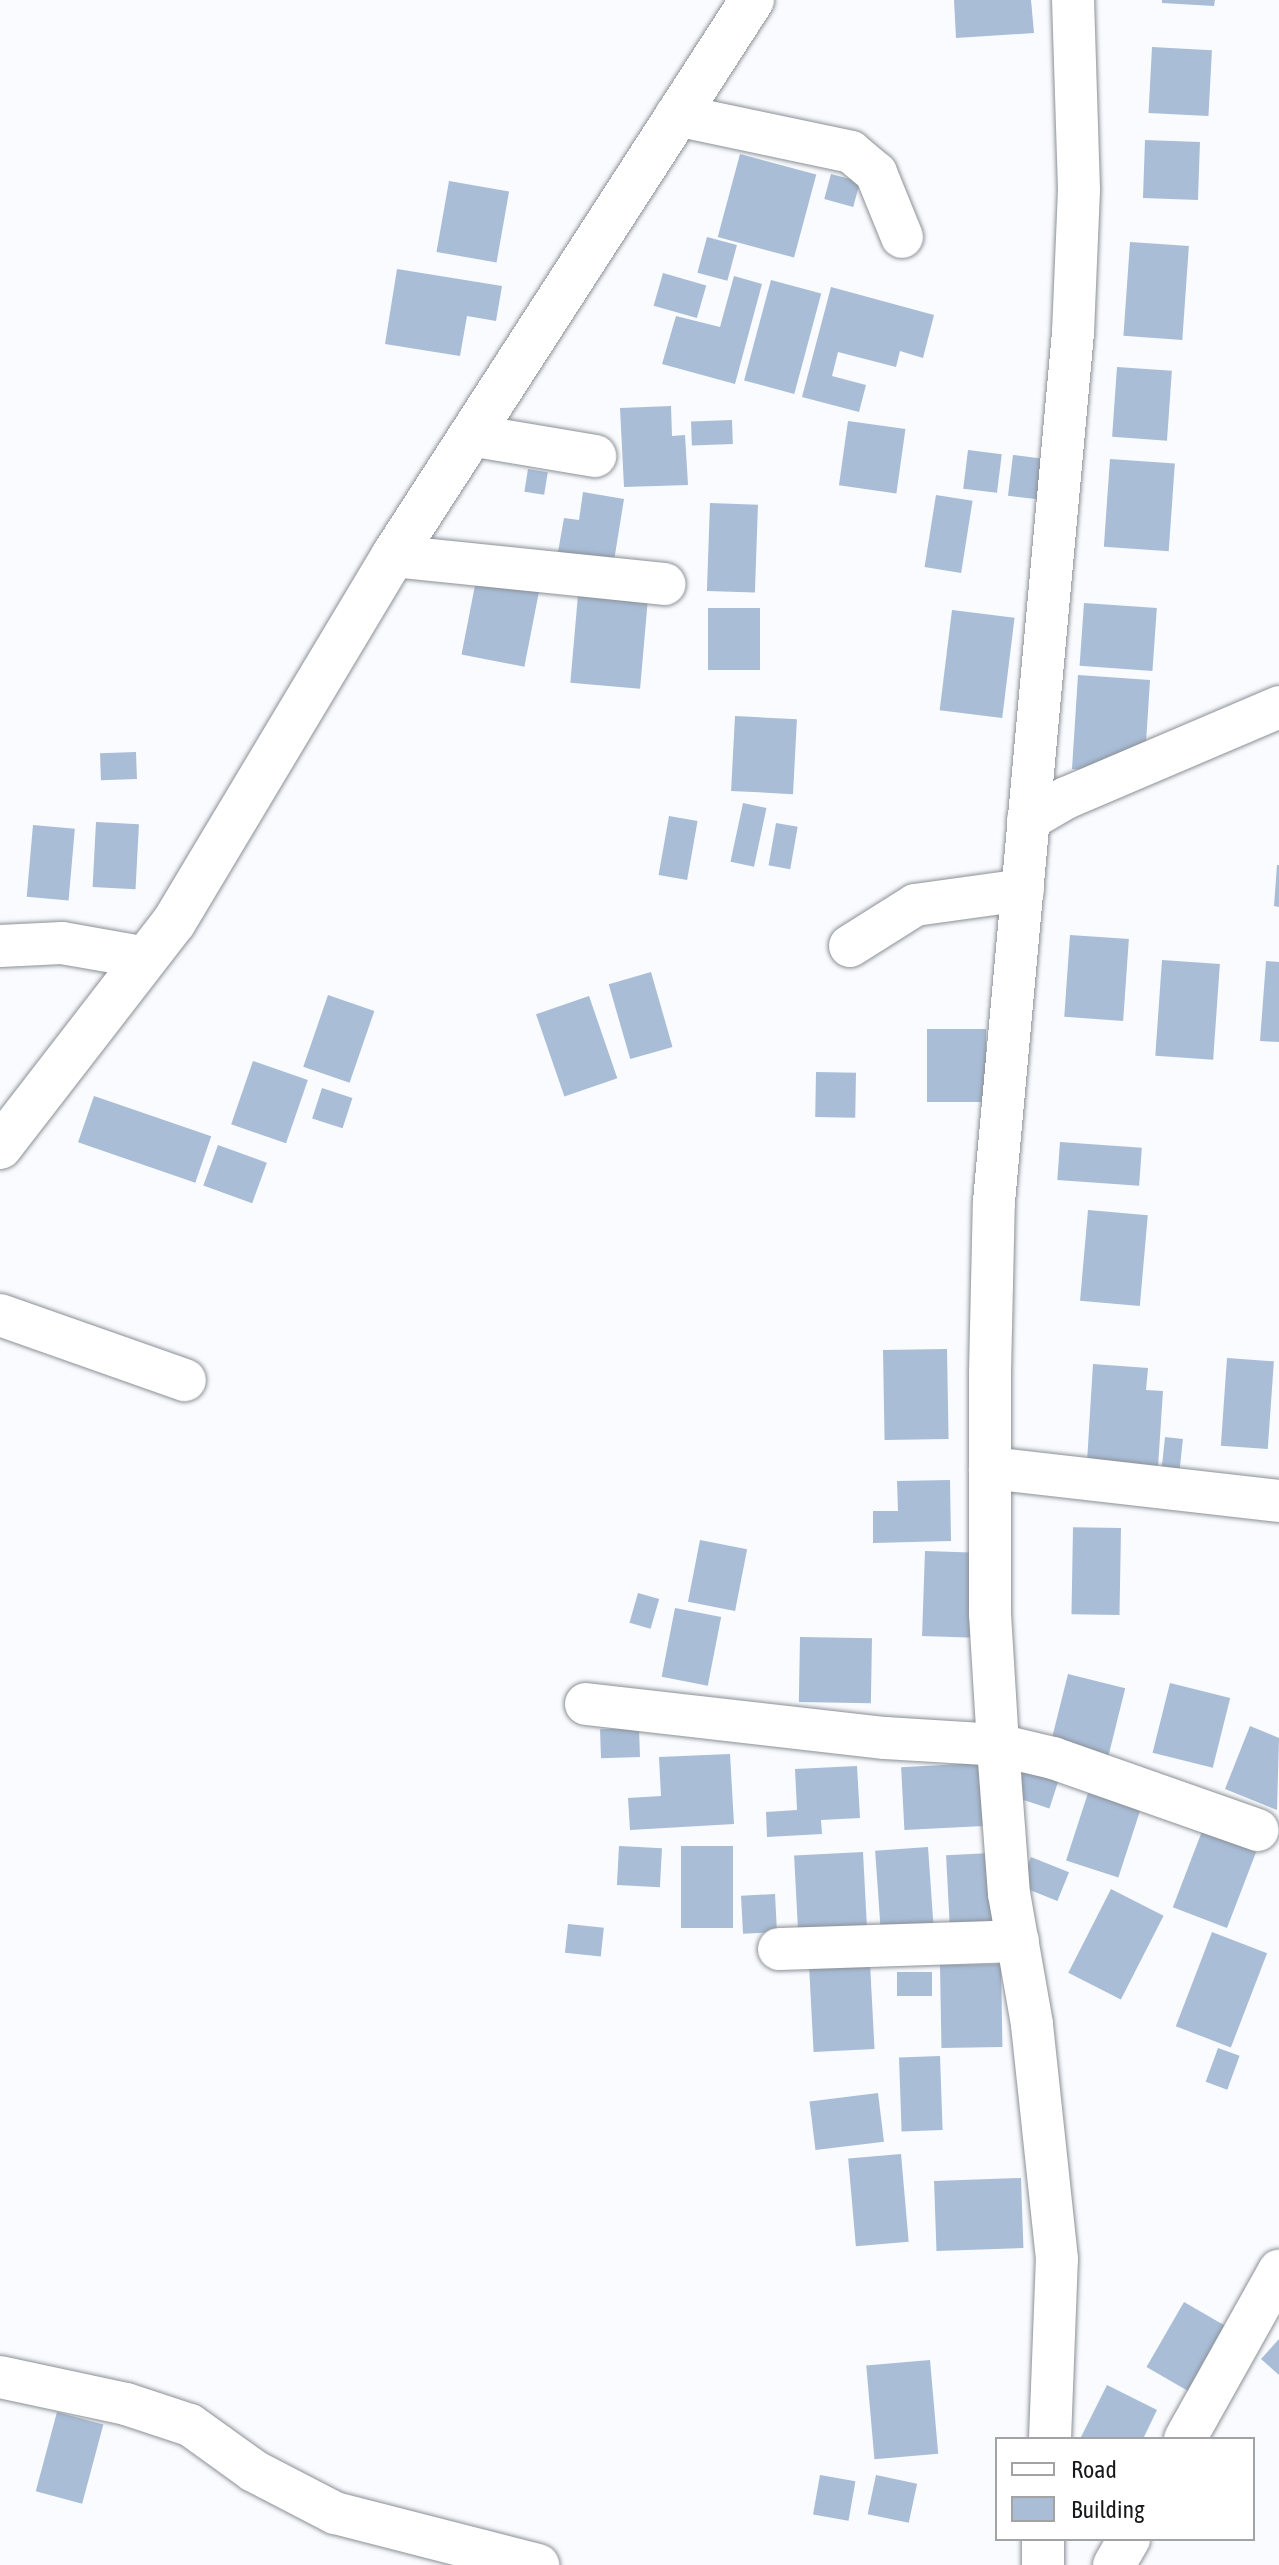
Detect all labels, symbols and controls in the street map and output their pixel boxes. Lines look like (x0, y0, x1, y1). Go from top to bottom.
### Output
legend (995, 2437, 1255, 2541)
text: Road (1071, 2456, 1117, 2483)
text: Building (1071, 2496, 1144, 2523)

